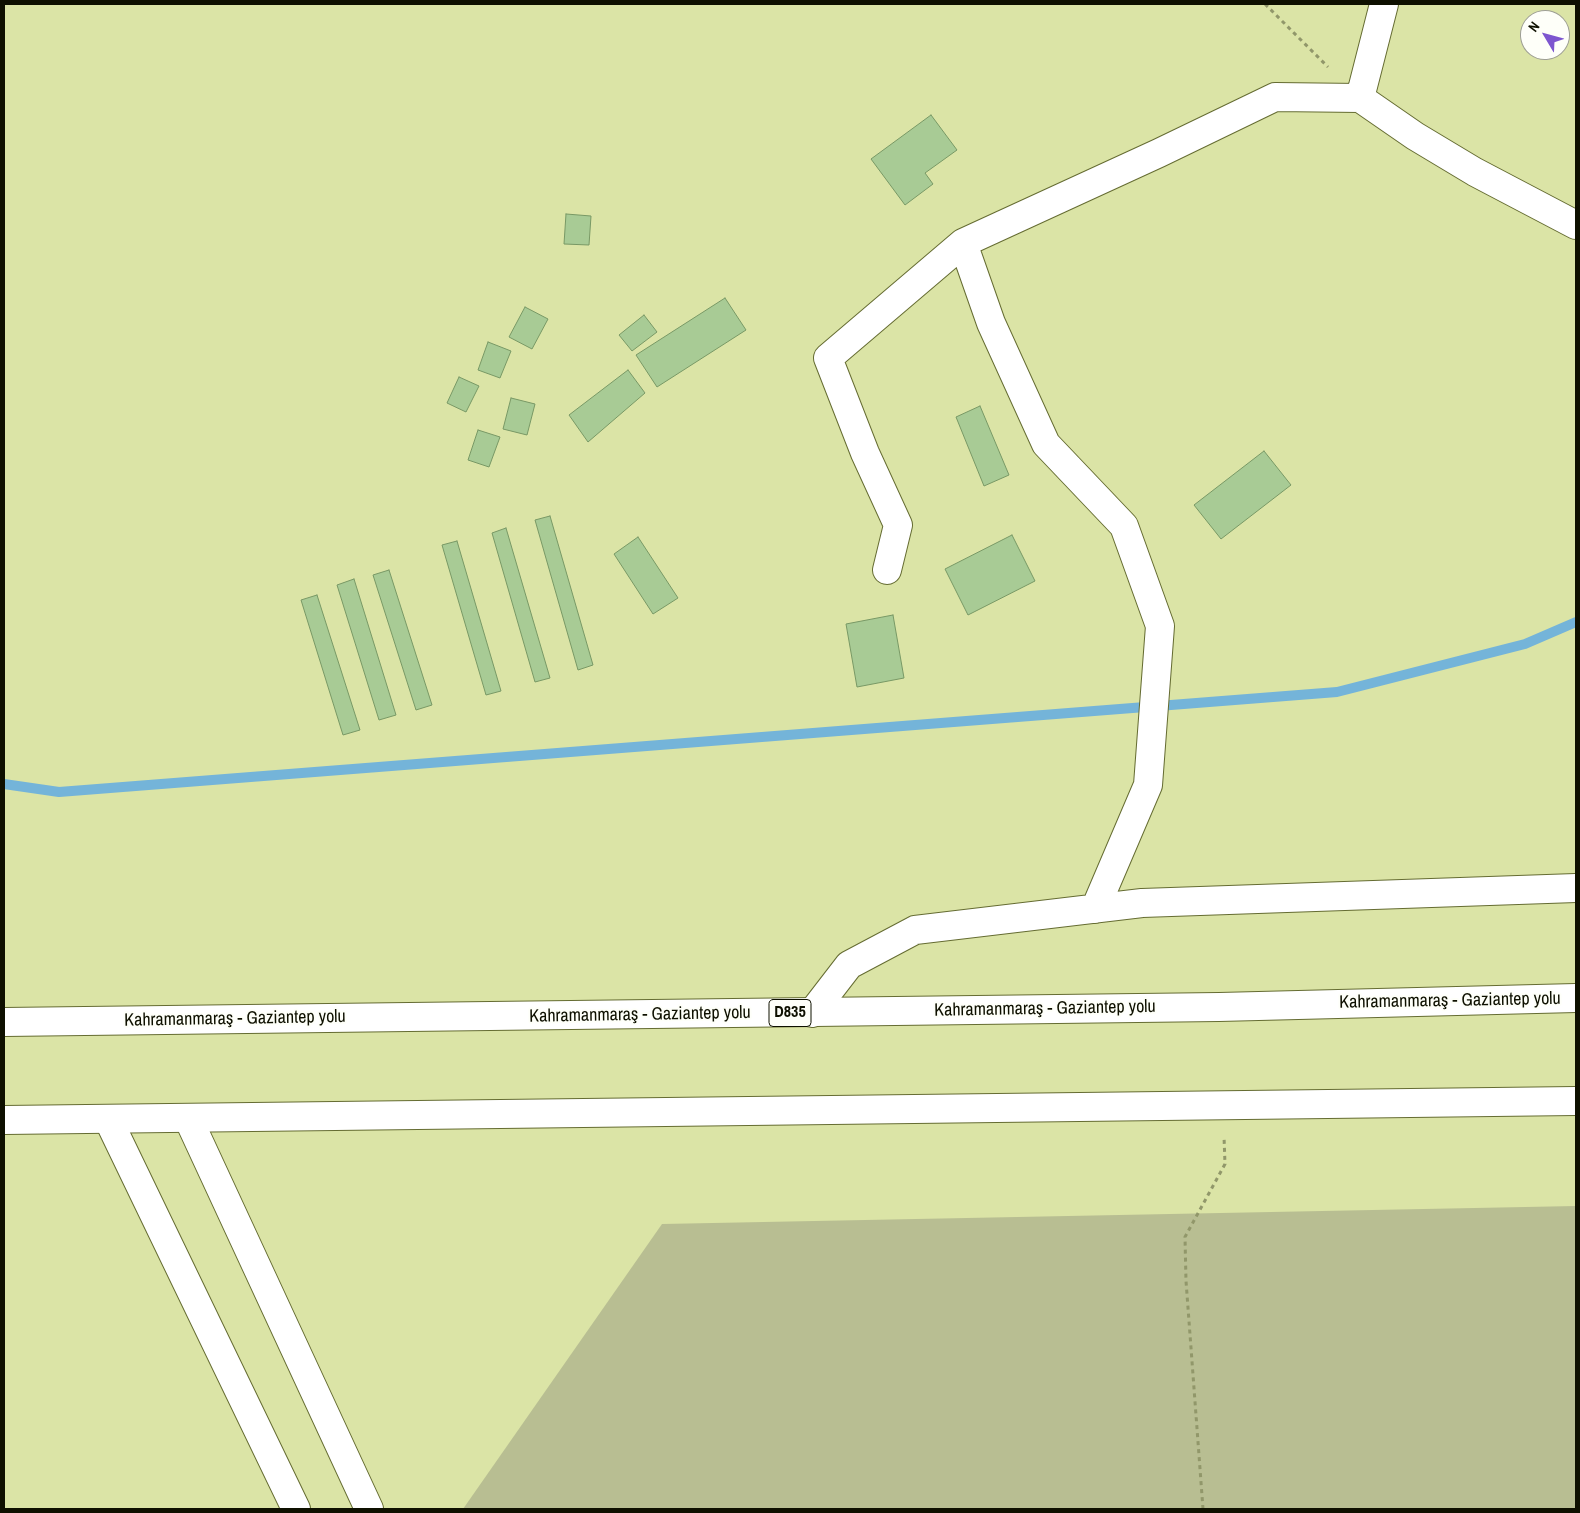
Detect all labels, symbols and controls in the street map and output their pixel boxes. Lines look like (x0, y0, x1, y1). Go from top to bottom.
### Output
north arrow (1520, 10, 1570, 60)
text: N (1524, 18, 1543, 35)
street label: Kahramanmaraş - Gaziantep yolu (1339, 988, 1561, 1014)
street label: Kahramanmaraş - Gaziantep yolu (934, 996, 1156, 1022)
road number: D835 (769, 1000, 811, 1026)
street label: Kahramanmaraş - Gaziantep yolu (529, 1002, 751, 1028)
street label: Kahramanmaraş - Gaziantep yolu (124, 1006, 346, 1032)

